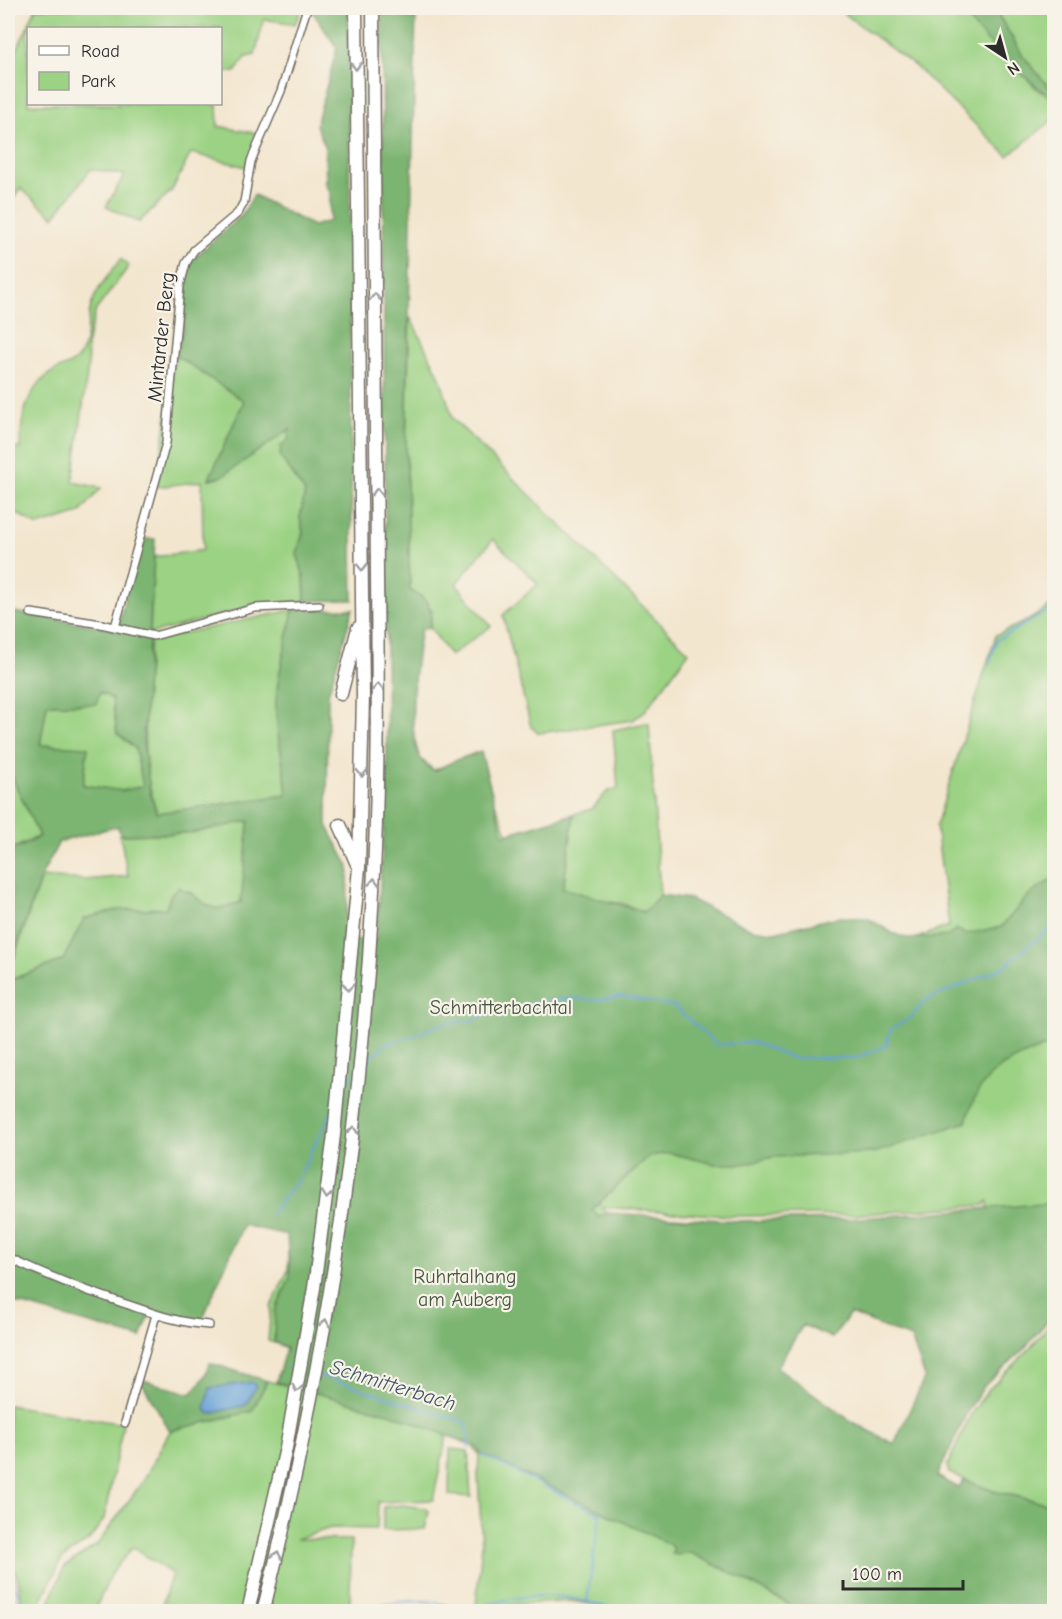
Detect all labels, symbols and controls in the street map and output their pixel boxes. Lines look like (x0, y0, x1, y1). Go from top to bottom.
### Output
legend (27, 27, 222, 105)
north arrow (975, 27, 1035, 87)
text: Road (81, 41, 120, 62)
text: N (1004, 58, 1023, 79)
one-way arrow (350, 61, 362, 70)
text: Park (81, 71, 116, 92)
street label: Mintarder Berg (143, 271, 179, 403)
one-way arrow (369, 293, 382, 302)
one-way arrow (371, 488, 383, 497)
one-way arrow (356, 563, 368, 572)
one-way arrow (372, 683, 385, 692)
one-way arrow (356, 769, 368, 778)
one-way arrow (367, 878, 380, 887)
one-way arrow (342, 982, 355, 991)
park label: Schmitterbachtal (430, 996, 572, 1019)
one-way arrow (346, 1125, 358, 1134)
one-way arrow (322, 1191, 334, 1200)
park label: Ruhrtalhang am Auberg (413, 1265, 517, 1311)
one-way arrow (318, 1318, 331, 1328)
water label: Schmitterbach (327, 1354, 459, 1416)
one-way arrow (291, 1383, 304, 1393)
one-way arrow (270, 1550, 283, 1560)
scale bar (843, 1553, 963, 1591)
text: 100 m (852, 1564, 902, 1585)

